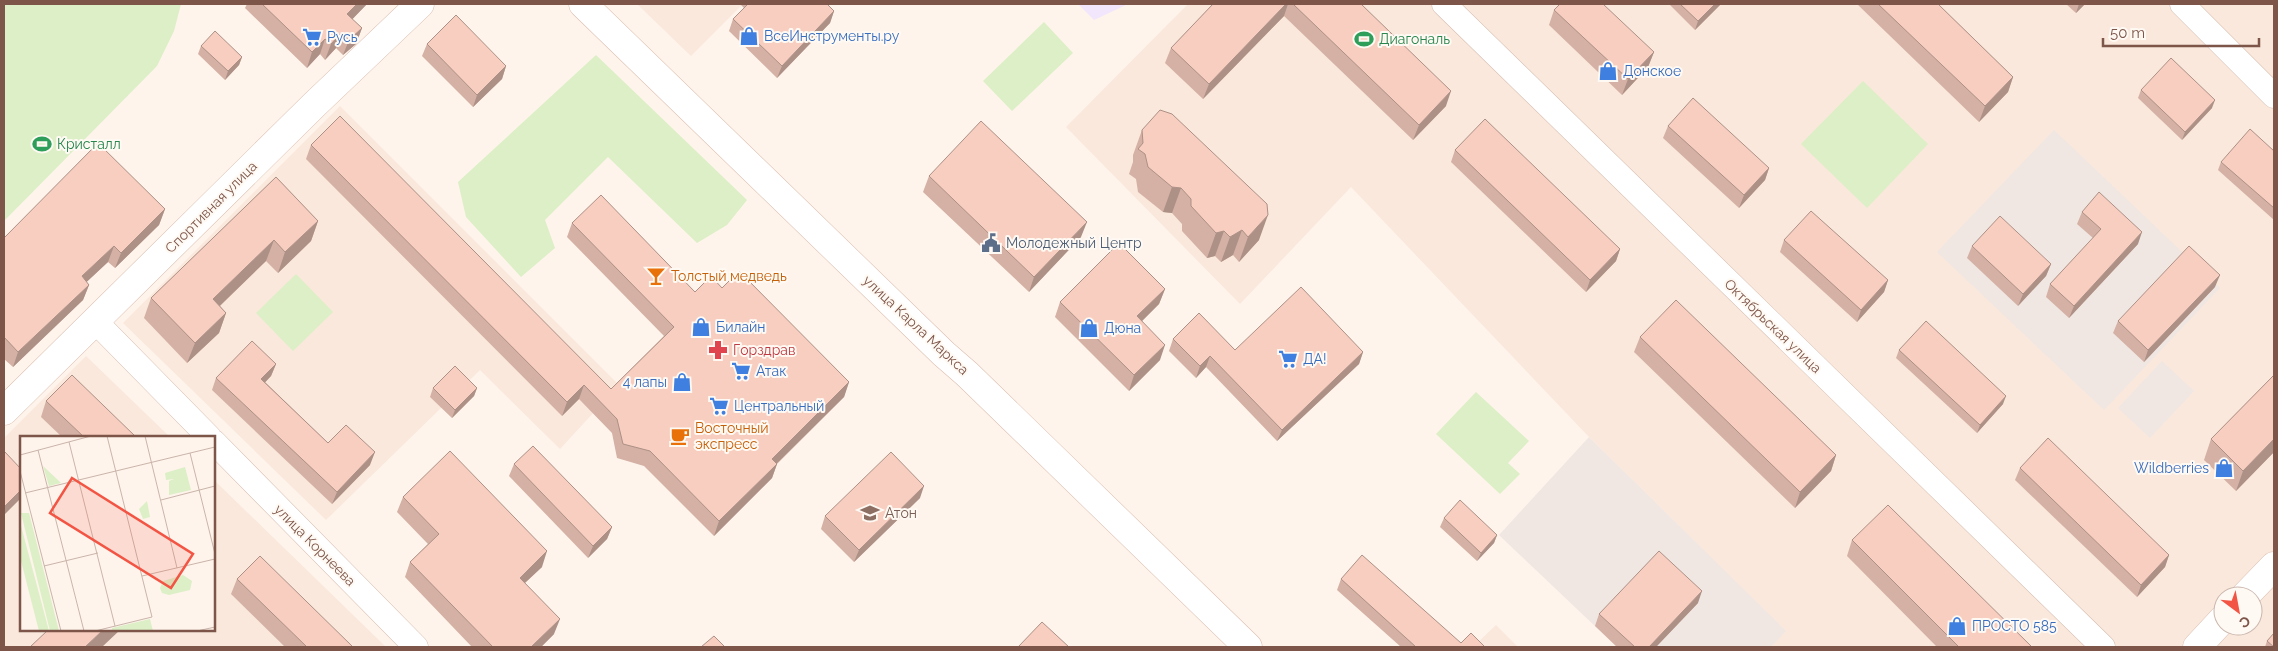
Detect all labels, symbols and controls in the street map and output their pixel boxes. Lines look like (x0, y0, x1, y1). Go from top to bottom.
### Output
scale bar (2103, 15, 2259, 47)
text: 50 m (2110, 24, 2145, 42)
shop icon: ВсеИнструменты.ру (738, 25, 760, 47)
supermarket icon: Русь (301, 26, 323, 48)
place label: ВсеИнструменты.ру (764, 28, 900, 44)
sports icon: Диагональ (1353, 28, 1375, 50)
place label: Русь (327, 29, 358, 45)
place label: Диагональ (1379, 31, 1450, 47)
shop icon: Донское (1597, 60, 1619, 82)
place label: Донское (1623, 63, 1681, 79)
sports icon: Кристалл (31, 133, 53, 155)
place label: Кристалл (57, 136, 121, 152)
street label: Спортивная улица (162, 158, 260, 256)
public building icon: Молодежный Центр (980, 232, 1002, 254)
place label: Молодежный Центр (1006, 235, 1142, 251)
bar icon: Толстый медведь (645, 265, 667, 287)
place label: Толстый медведь (671, 268, 787, 284)
street label: улица Карла Маркса (860, 272, 972, 378)
street label: Октябрьская улица (1721, 276, 1825, 376)
shop icon: Билайн (690, 316, 712, 338)
shop icon: Дюна (1078, 317, 1100, 339)
place label: Билайн (716, 319, 766, 335)
place label: Дюна (1104, 320, 1141, 336)
pharmacy icon: Горздрав (707, 339, 729, 361)
place label: Горздрав (733, 342, 795, 358)
supermarket icon: ДА! (1277, 348, 1299, 370)
place label: ДА! (1303, 351, 1326, 367)
supermarket icon: Атак (730, 360, 752, 382)
place label: Атак (756, 363, 786, 379)
shop icon: 4 лапы (671, 371, 693, 393)
place label: 4 лапы (623, 374, 667, 390)
supermarket icon: Центральный (708, 395, 730, 417)
place label: Центральный (734, 398, 824, 414)
place label: Восточный экспресс (695, 420, 769, 452)
cafe icon: Восточный экспресс (669, 425, 691, 447)
inset map (20, 436, 215, 631)
shop icon: Wildberries (2213, 457, 2235, 479)
place label: Wildberries (2134, 460, 2209, 476)
street label: улица Корнеева (271, 501, 359, 589)
school or university icon: Атон (859, 502, 881, 524)
place label: Атон (885, 505, 917, 521)
north arrow (2213, 586, 2263, 636)
text: С (2236, 613, 2253, 632)
shop icon: ПРОСТО 585 (1946, 615, 1968, 637)
place label: ПРОСТО 585 (1972, 618, 2057, 634)

